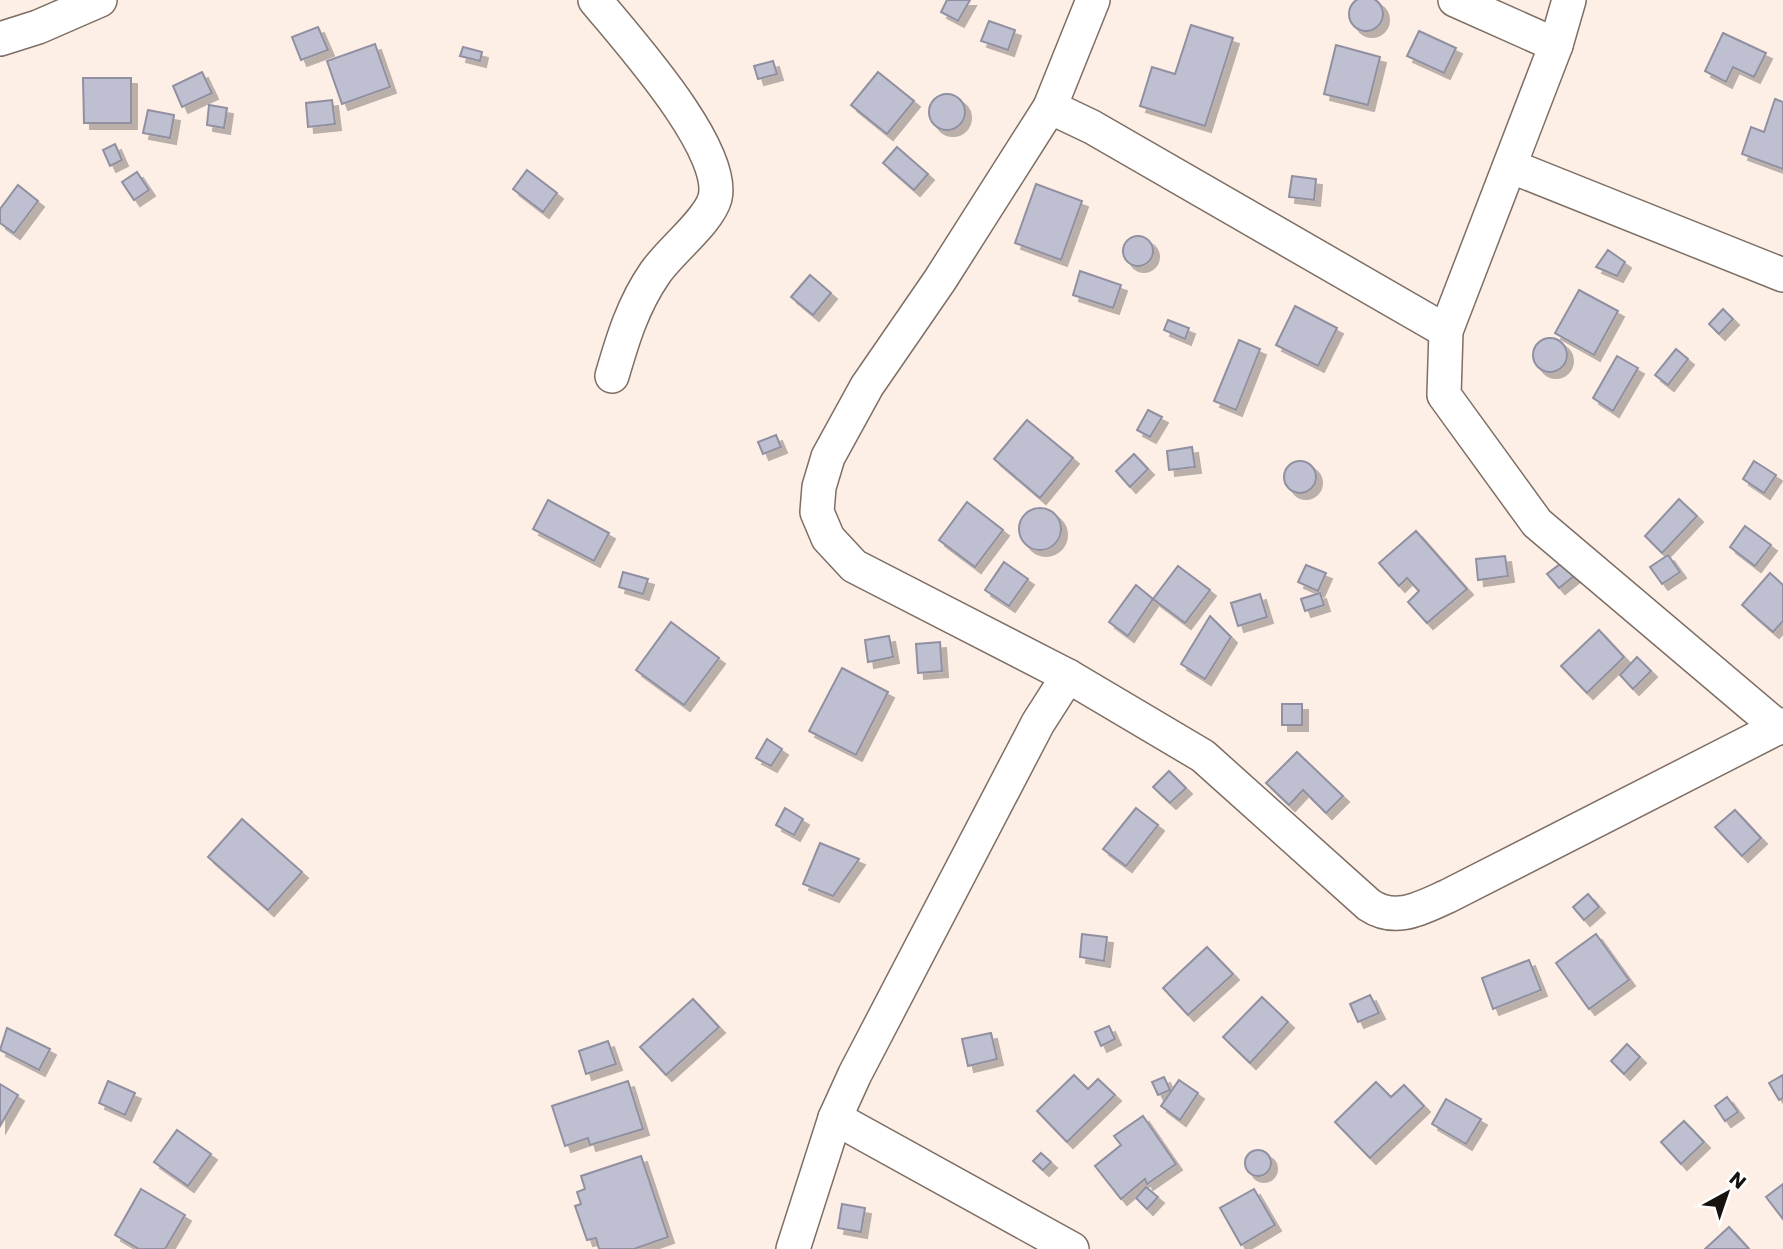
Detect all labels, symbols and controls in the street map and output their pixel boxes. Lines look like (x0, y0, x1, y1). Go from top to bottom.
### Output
north arrow (1692, 1158, 1762, 1228)
text: N (1723, 1165, 1752, 1195)

